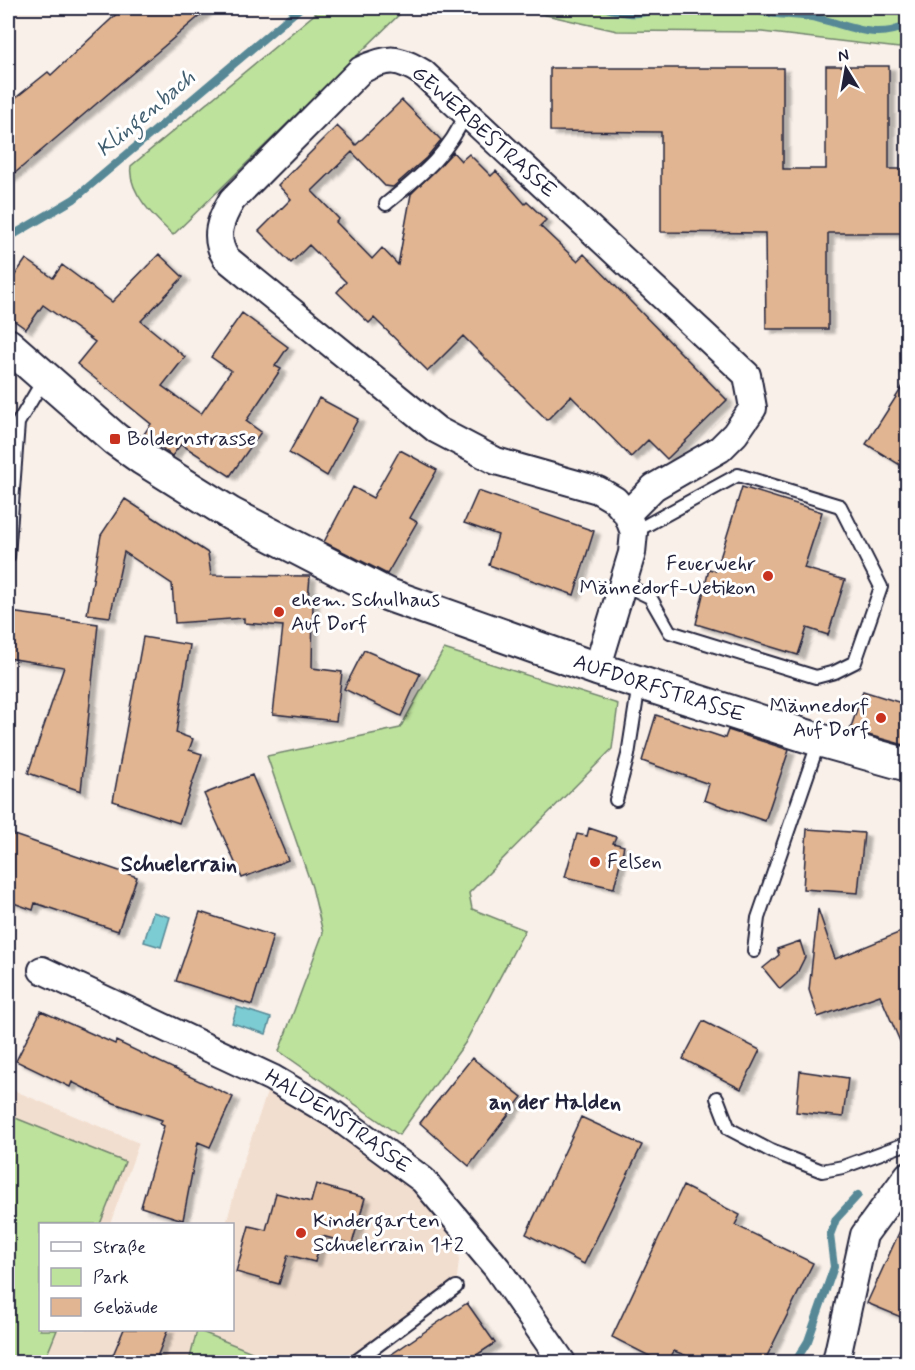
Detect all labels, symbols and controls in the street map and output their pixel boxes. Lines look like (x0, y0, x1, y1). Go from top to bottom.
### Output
north arrow (816, 39, 876, 99)
text: N (836, 44, 851, 67)
street label: GEWERBESTRASSE (405, 59, 563, 205)
water label: Klingenbach (91, 64, 204, 166)
place label: Boldernstrasse (127, 425, 256, 453)
marker: Boldernstrasse (108, 432, 122, 446)
place label: Feuerwehr Männedorf-Uetikon (580, 550, 756, 602)
marker: Feuerwehr Männedorf-Uetikon (761, 569, 775, 583)
place label: ehem. Schulhaus Auf Dorf (291, 586, 440, 638)
marker: ehem. Schulhaus Auf Dorf (272, 605, 286, 619)
street label: AUFDORFSTRASSE (570, 648, 748, 729)
place label: Männedorf Auf Dorf (769, 692, 869, 744)
marker: Männedorf Auf Dorf (874, 711, 888, 725)
place label: Felsen (607, 848, 662, 876)
district label: Schuelerrain (121, 851, 237, 879)
marker: Felsen (588, 855, 602, 869)
street label: HALDENSTRASSE (259, 1063, 417, 1180)
district label: an der Halden (489, 1089, 621, 1117)
place label: Kindergarten Schuelerrain 1+2 (313, 1207, 464, 1259)
legend (39, 1223, 234, 1331)
marker: Kindergarten Schuelerrain 1+2 (294, 1226, 308, 1240)
text: Straße (93, 1236, 146, 1260)
text: Park (93, 1266, 129, 1290)
text: Gebäude (93, 1296, 158, 1320)

